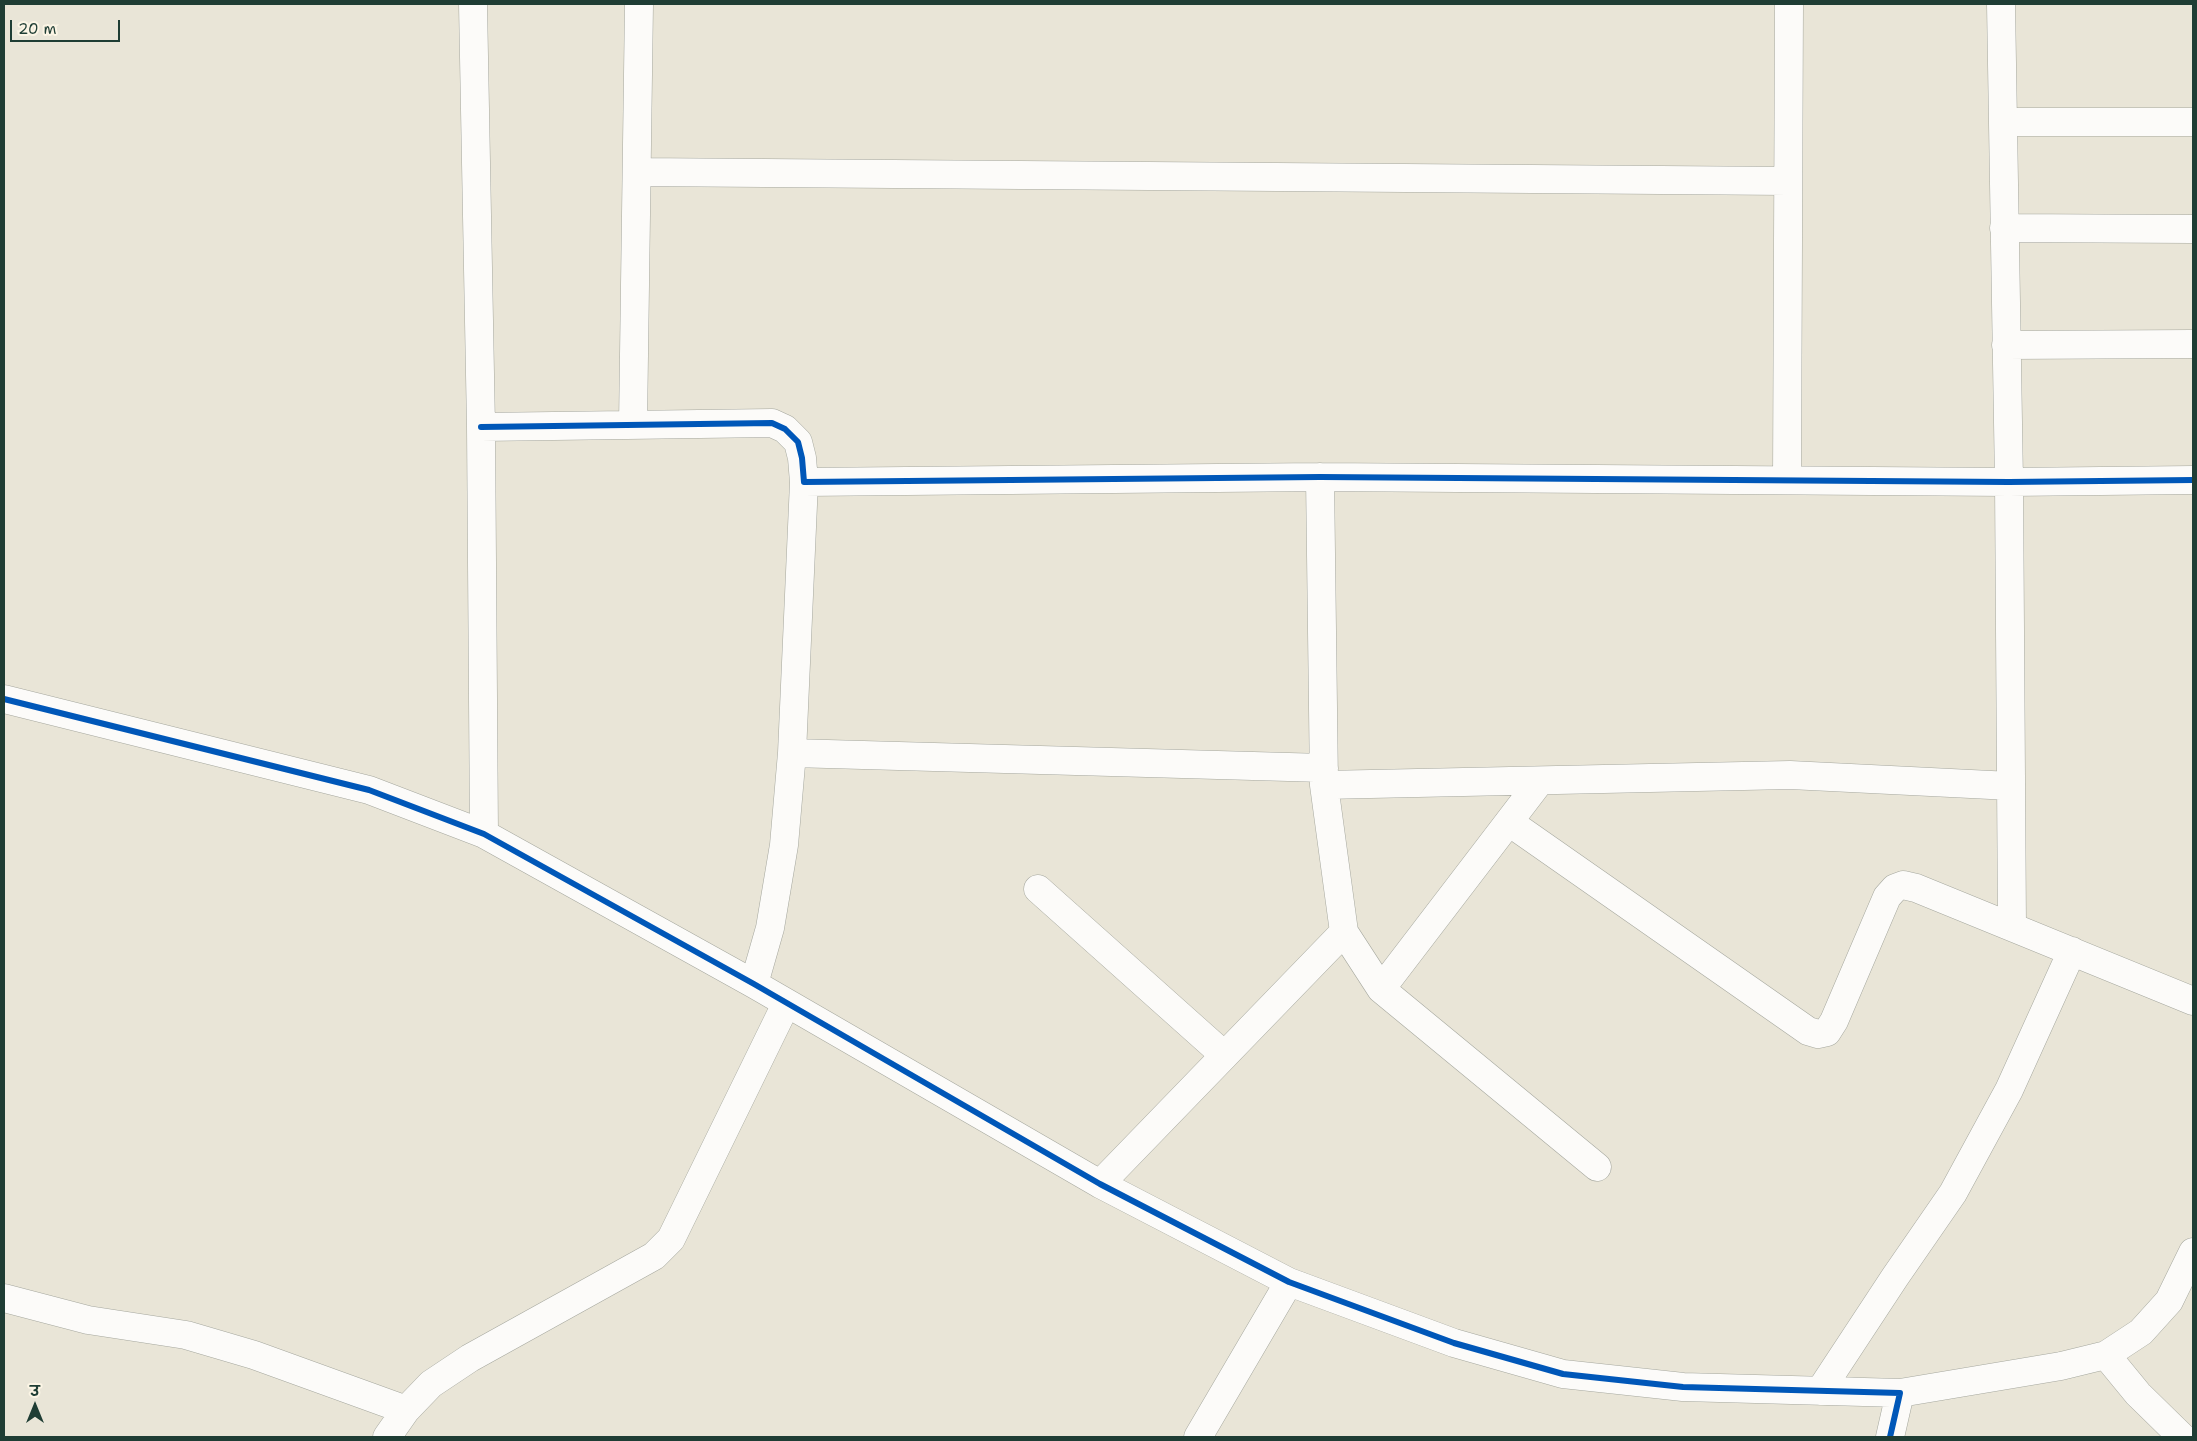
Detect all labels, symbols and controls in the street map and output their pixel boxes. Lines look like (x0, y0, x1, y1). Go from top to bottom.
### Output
scale bar (12, 10, 122, 42)
text: 20 m (18, 19, 57, 39)
north arrow (10, 1381, 60, 1431)
text: उ (30, 1382, 40, 1400)

